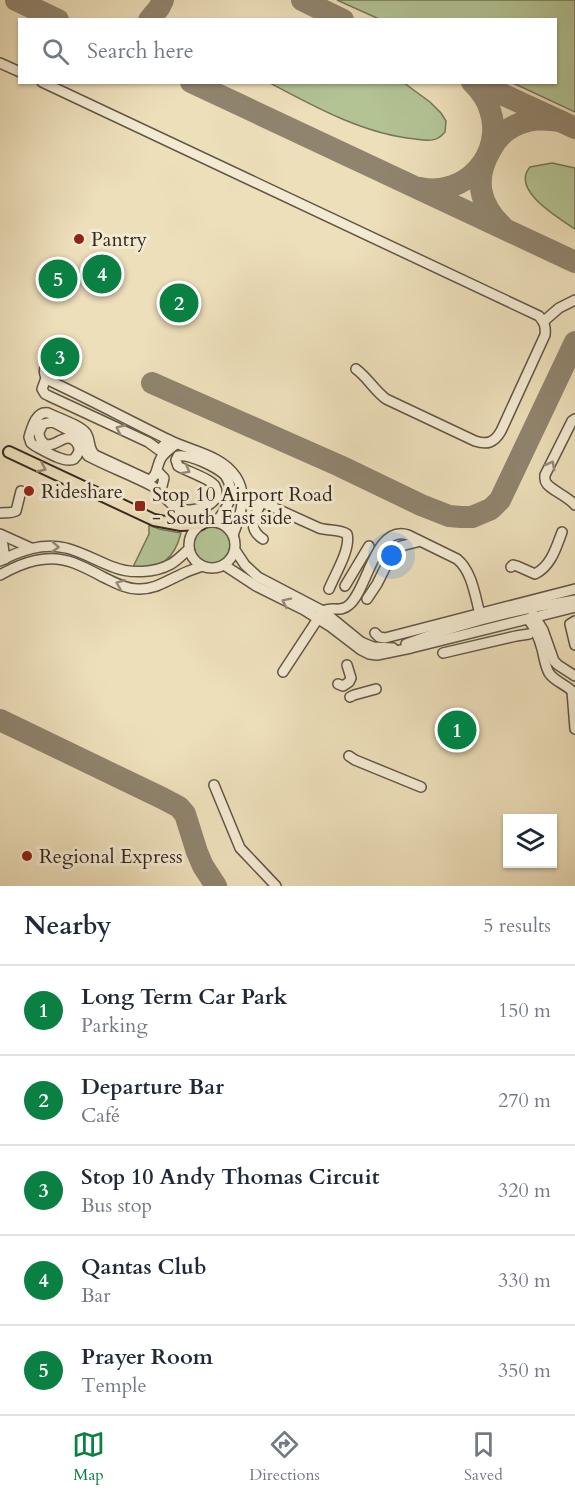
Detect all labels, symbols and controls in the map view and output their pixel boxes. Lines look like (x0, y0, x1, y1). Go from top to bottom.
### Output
search box (18, 18, 557, 84)
icon: search (39, 35, 72, 68)
text: Search here (87, 36, 194, 66)
place label: Pantry (91, 226, 147, 253)
marker: Pantry (72, 232, 86, 246)
pin: 4 (82, 252, 122, 296)
pin: 5 (38, 256, 78, 302)
pin: 2 (160, 280, 198, 326)
pin: 3 (40, 334, 80, 380)
one-way arrow (115, 425, 126, 437)
one-way arrow (36, 460, 47, 472)
one-way arrow (544, 461, 555, 471)
one-way arrow (180, 463, 190, 474)
place label: Rideshare (41, 478, 123, 505)
place label: Stop 10 Airport Road - South East side (152, 481, 333, 531)
marker: Rideshare (22, 484, 36, 498)
marker: Stop 10 Airport Road - South East side (133, 499, 147, 513)
one-way arrow (51, 541, 60, 554)
your location (377, 541, 406, 570)
one-way arrow (115, 579, 126, 591)
one-way arrow (281, 597, 292, 609)
pin: 1 (438, 708, 476, 752)
map controls (503, 814, 557, 868)
button: layers (503, 814, 557, 868)
place label: Regional Express (39, 843, 183, 870)
marker: Regional Express (20, 849, 34, 863)
text: Nearby (24, 908, 112, 943)
text: 5 results (483, 912, 551, 939)
text: Long Term Car Park (81, 982, 287, 1012)
text: 1 (38, 997, 49, 1024)
text: 150 m (498, 997, 551, 1024)
text: Parking (81, 1012, 148, 1039)
text: Departure Bar (81, 1072, 224, 1102)
text: 2 (38, 1087, 49, 1114)
text: 270 m (498, 1087, 551, 1114)
text: Café (81, 1102, 120, 1129)
text: Stop 10 Andy Thomas Circuit (81, 1162, 379, 1192)
text: 3 (38, 1177, 49, 1204)
text: 320 m (498, 1177, 551, 1204)
text: Bus stop (81, 1192, 152, 1219)
text: Qantas Club (81, 1252, 207, 1282)
text: 4 (38, 1267, 49, 1294)
text: 330 m (498, 1267, 551, 1294)
text: Bar (81, 1282, 111, 1309)
text: Prayer Room (81, 1342, 213, 1372)
text: 5 (38, 1357, 49, 1384)
text: 350 m (498, 1357, 551, 1384)
text: Temple (81, 1372, 146, 1399)
tab: Map (72, 1428, 105, 1486)
tab: Directions (249, 1428, 320, 1486)
tab: Saved (464, 1428, 503, 1486)

